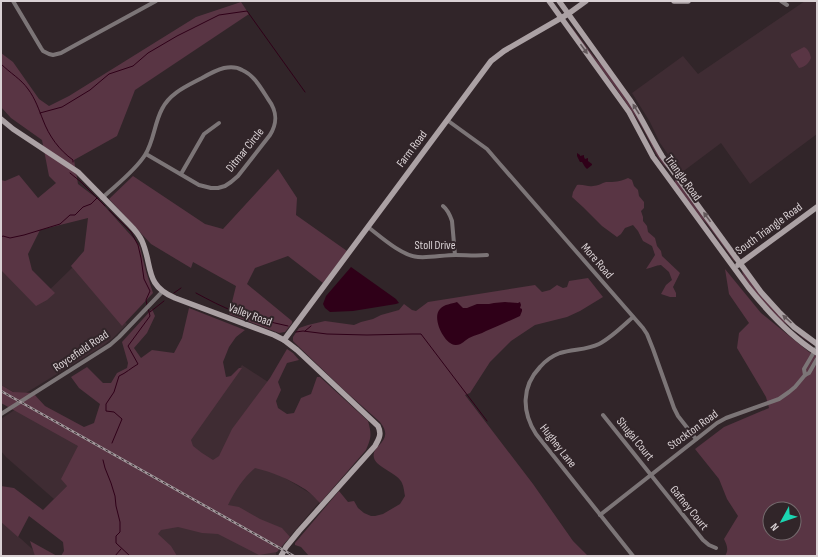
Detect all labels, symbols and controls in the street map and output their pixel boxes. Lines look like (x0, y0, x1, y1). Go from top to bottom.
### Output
one-way arrow (580, 44, 588, 55)
one-way arrow (632, 103, 639, 115)
street label: Ditmar Circle (223, 125, 267, 175)
street label: Farm Road (393, 128, 431, 170)
street label: Triangle Road (661, 152, 705, 204)
street label: South Triangle Road (733, 200, 805, 258)
one-way arrow (702, 212, 711, 223)
street label: Stoll Drive (414, 238, 456, 253)
street label: More Road (578, 240, 616, 282)
street label: Valley Road (226, 300, 274, 330)
one-way arrow (781, 315, 792, 324)
street label: Roycefield Road (50, 327, 112, 375)
street label: Stockton Road (665, 407, 721, 453)
street label: Shugal Court (613, 414, 657, 464)
street label: Hughey Lane (536, 421, 580, 471)
street label: Gafney Court (666, 483, 712, 534)
north arrow (762, 501, 802, 541)
text: N (768, 521, 782, 534)

